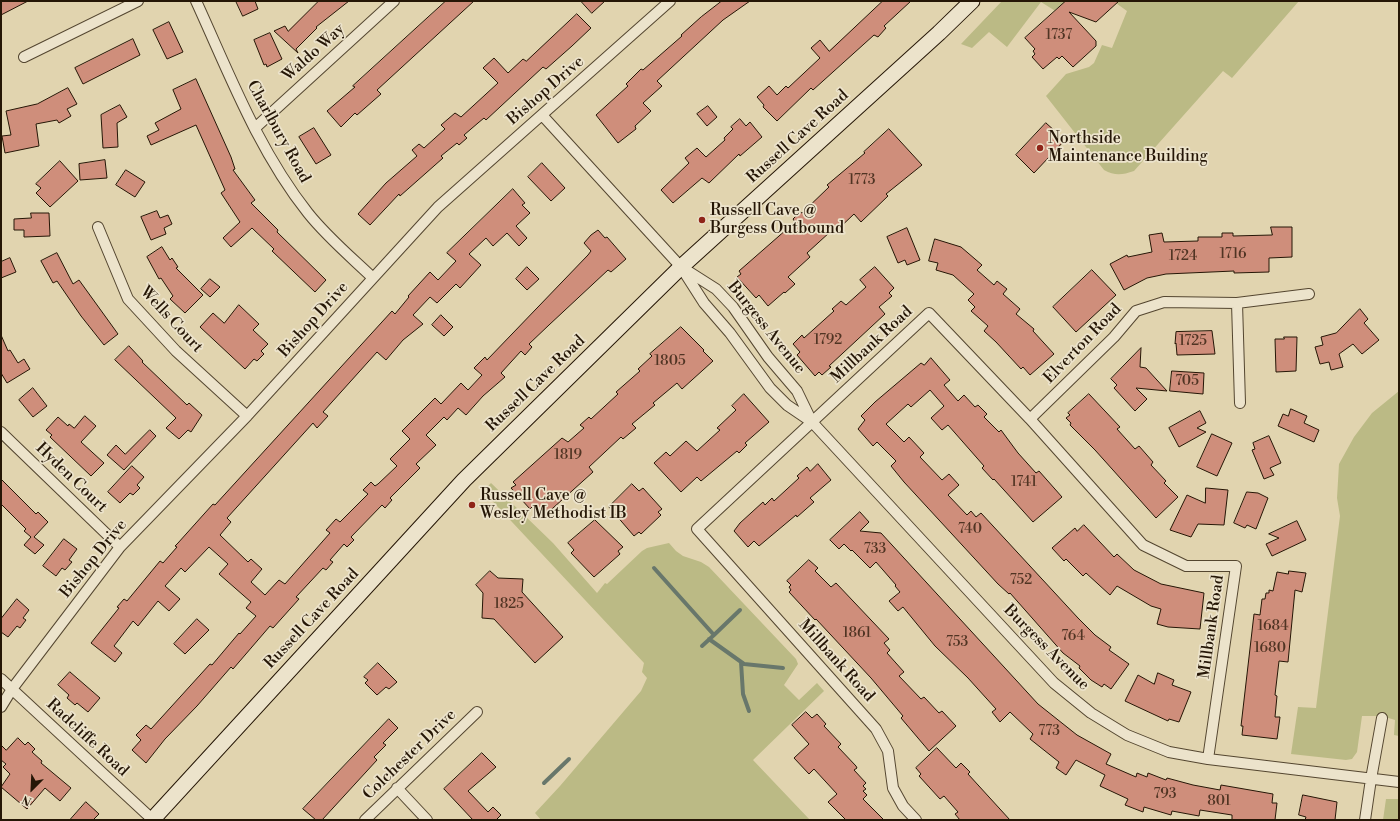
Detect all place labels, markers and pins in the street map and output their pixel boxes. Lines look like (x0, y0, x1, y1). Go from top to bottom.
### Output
place label: Northside Maintenance Building (1048, 129, 1208, 167)
marker: Northside Maintenance Building (1035, 143, 1045, 153)
place label: Russell Cave @ Burgess Outbound (710, 201, 844, 239)
marker: Russell Cave @ Burgess Outbound (697, 215, 707, 225)
place label: Russell Cave @ Wesley Methodist IB (480, 486, 627, 524)
marker: Russell Cave @ Wesley Methodist IB (467, 500, 477, 510)

